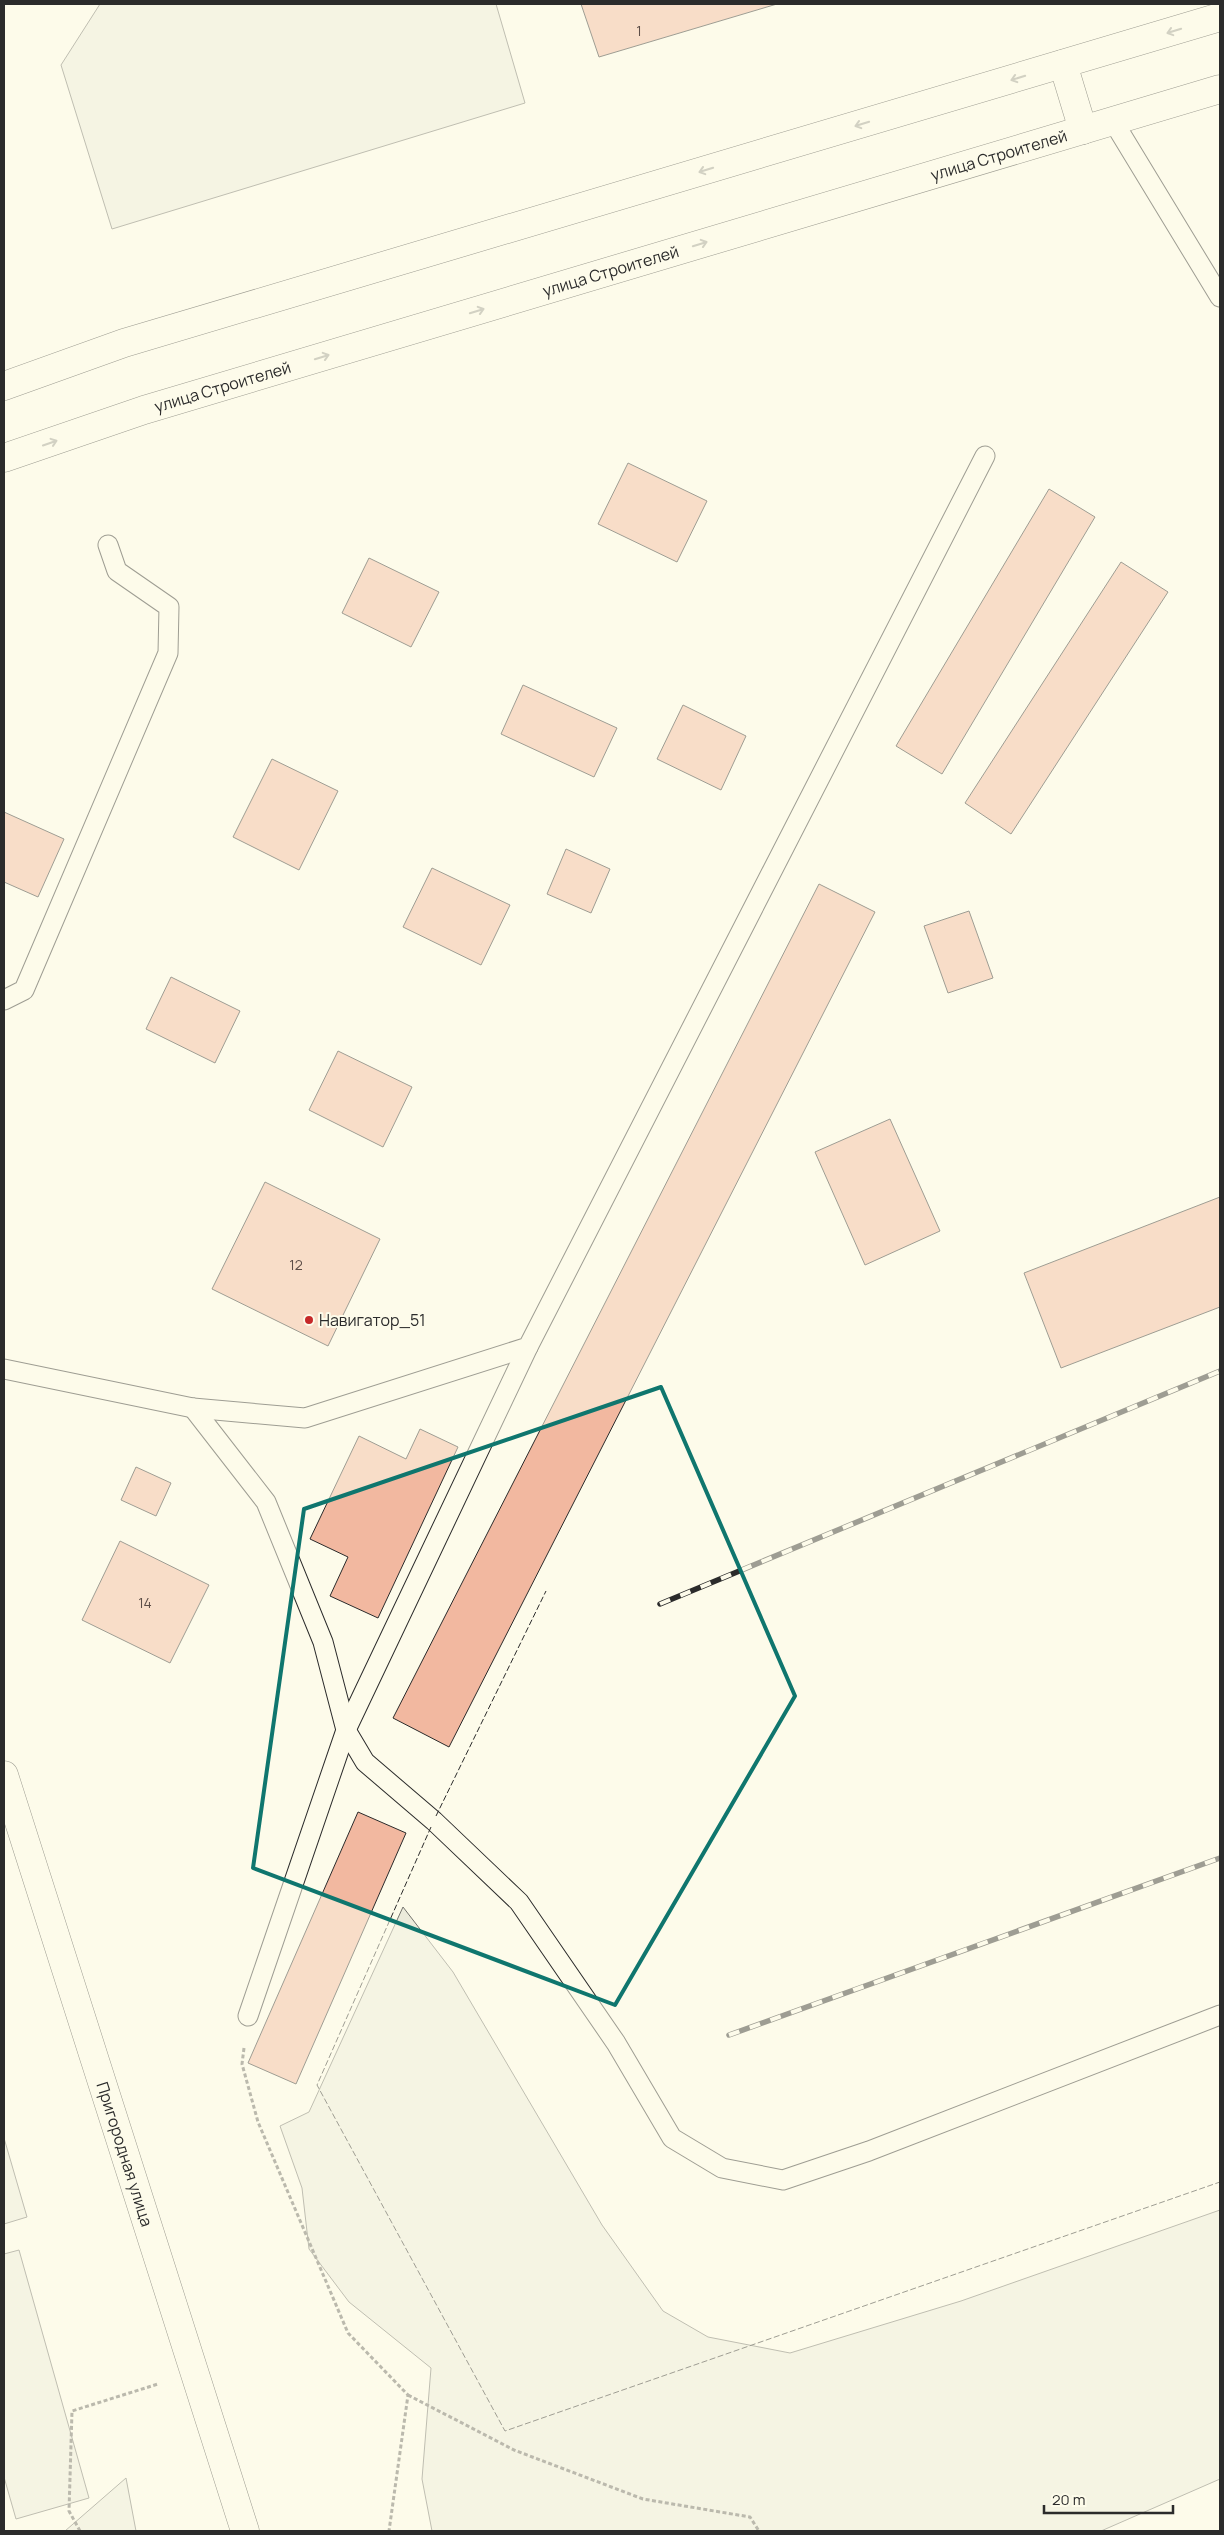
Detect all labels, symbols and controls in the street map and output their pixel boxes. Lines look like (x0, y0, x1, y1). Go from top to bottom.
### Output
house number: 1 (636, 21, 642, 40)
one-way arrow (1166, 27, 1182, 37)
one-way arrow (1010, 73, 1026, 83)
one-way arrow (854, 119, 870, 129)
street label: улица Строителей (928, 124, 1070, 186)
one-way arrow (699, 166, 715, 176)
one-way arrow (692, 239, 708, 249)
street label: улица Строителей (540, 240, 681, 302)
one-way arrow (469, 305, 485, 315)
one-way arrow (313, 352, 329, 362)
street label: улица Строителей (152, 356, 293, 417)
one-way arrow (42, 437, 58, 447)
house number: 12 (289, 1255, 303, 1274)
place label: Навигатор_51 (319, 1309, 425, 1331)
marker: Навигатор_51 (303, 1314, 315, 1326)
house number: 14 (138, 1593, 152, 1612)
street label: Пригородная улица (92, 2079, 158, 2229)
scale bar (1044, 2482, 1173, 2514)
text: 20 m (1052, 2489, 1085, 2510)

